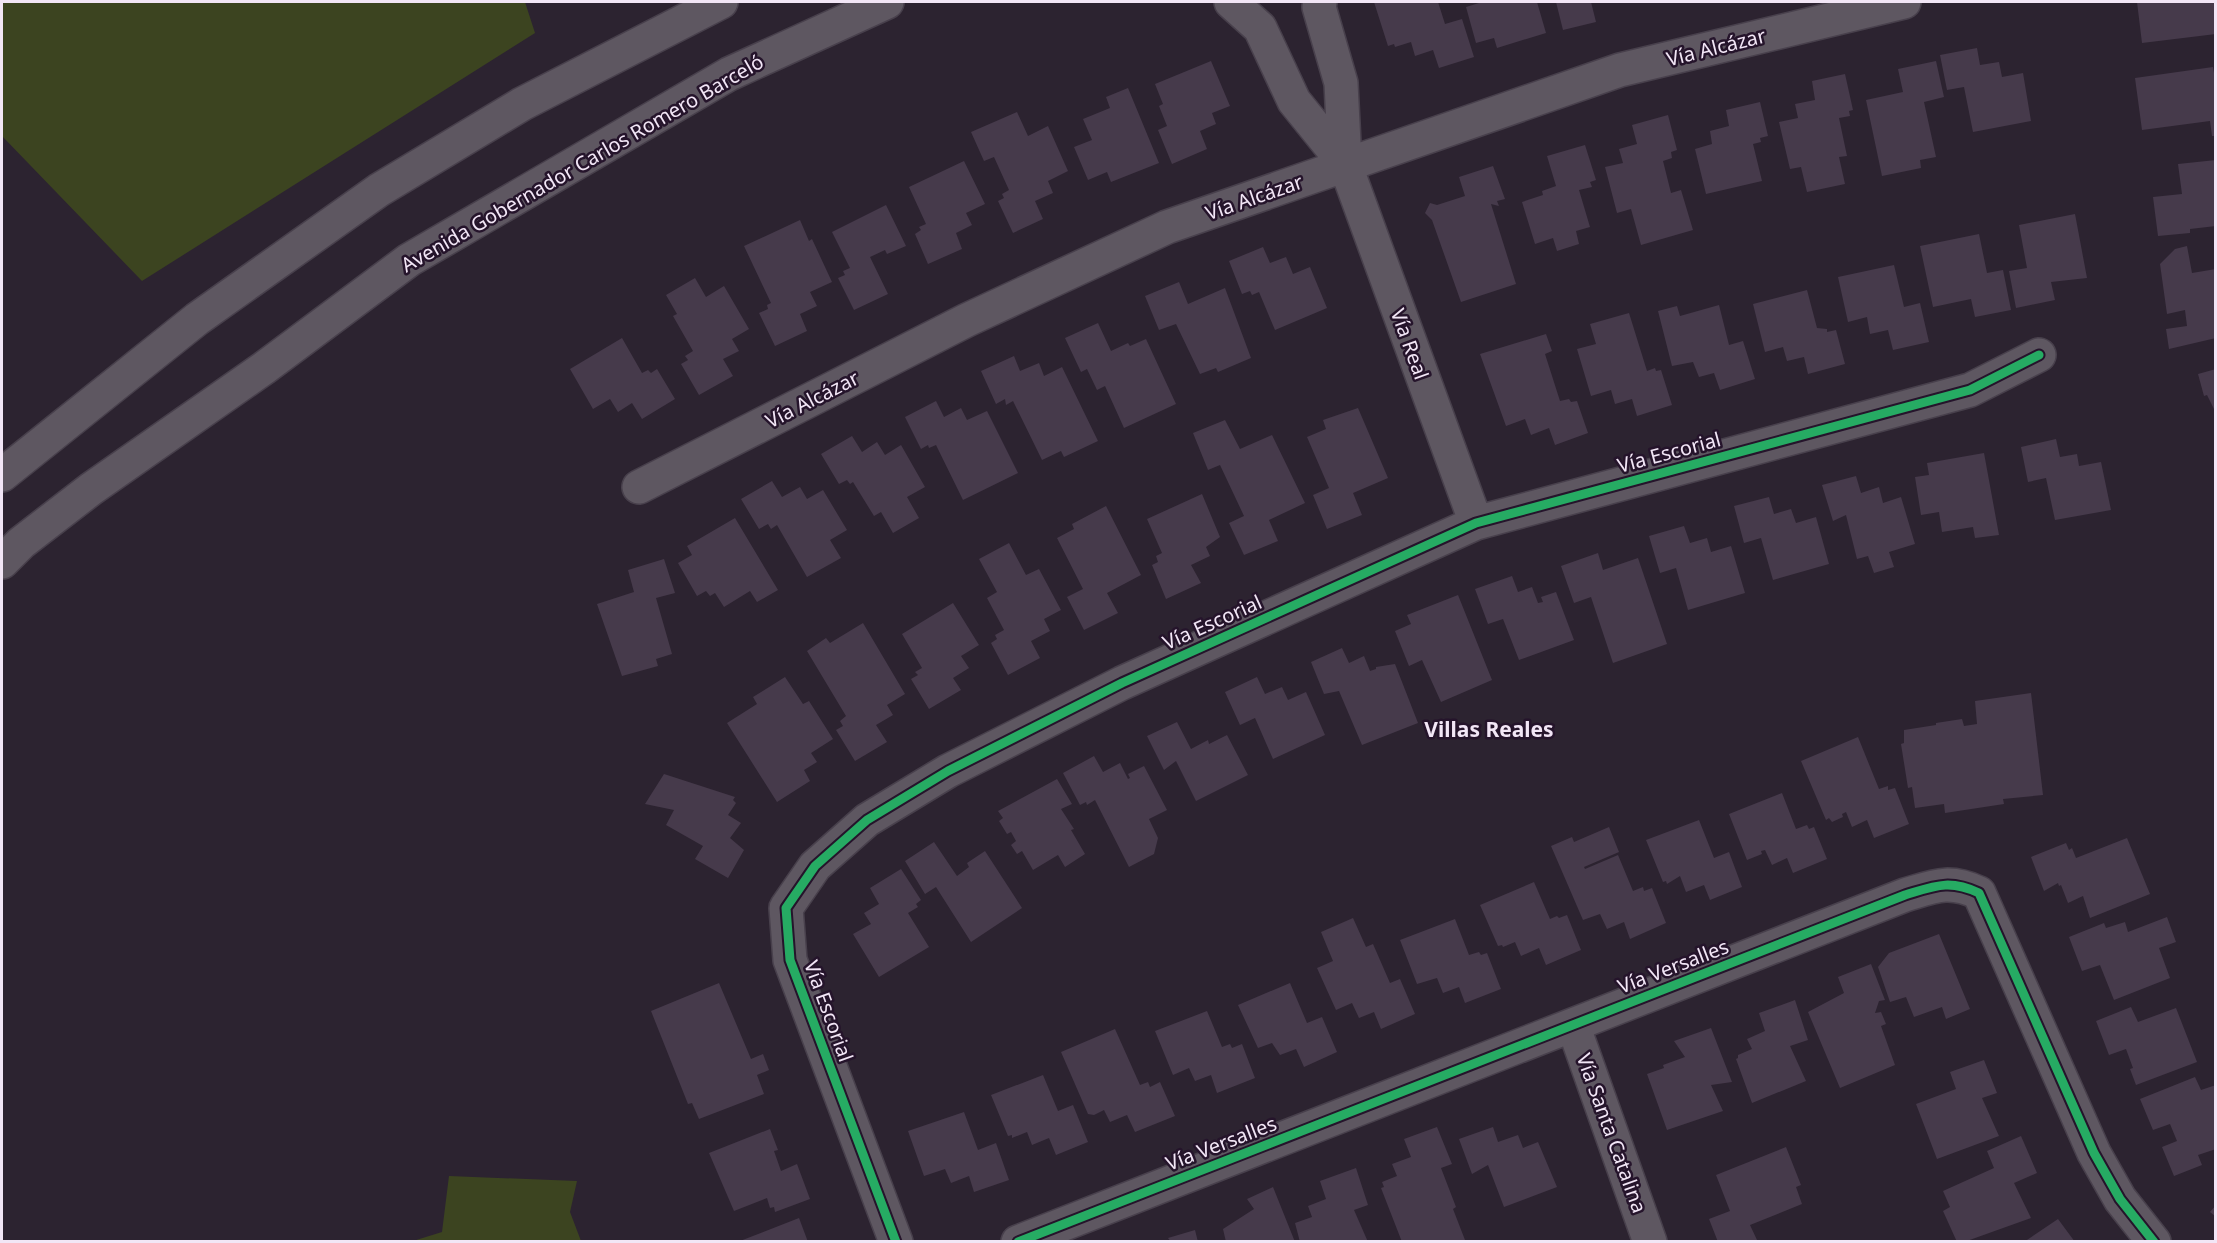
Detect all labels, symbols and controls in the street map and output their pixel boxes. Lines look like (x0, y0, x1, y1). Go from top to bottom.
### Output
street label: Vía Alcázar (1664, 22, 1768, 72)
street label: Avenida Gobernador Carlos Romero Barceló (396, 48, 768, 278)
street label: Vía Alcázar (1202, 168, 1306, 226)
street label: Vía Real (1385, 305, 1435, 383)
street label: Vía Alcázar (761, 364, 863, 434)
street label: Vía Escorial (1614, 425, 1724, 479)
street label: Vía Escorial (1158, 588, 1266, 656)
district label: Villas Reales (1424, 715, 1554, 743)
street label: Vía Versalles (1614, 932, 1732, 1000)
street label: Vía Escorial (798, 957, 860, 1065)
street label: Vía Santa Catalina (1571, 1049, 1653, 1217)
street label: Vía Versalles (1162, 1109, 1280, 1177)

